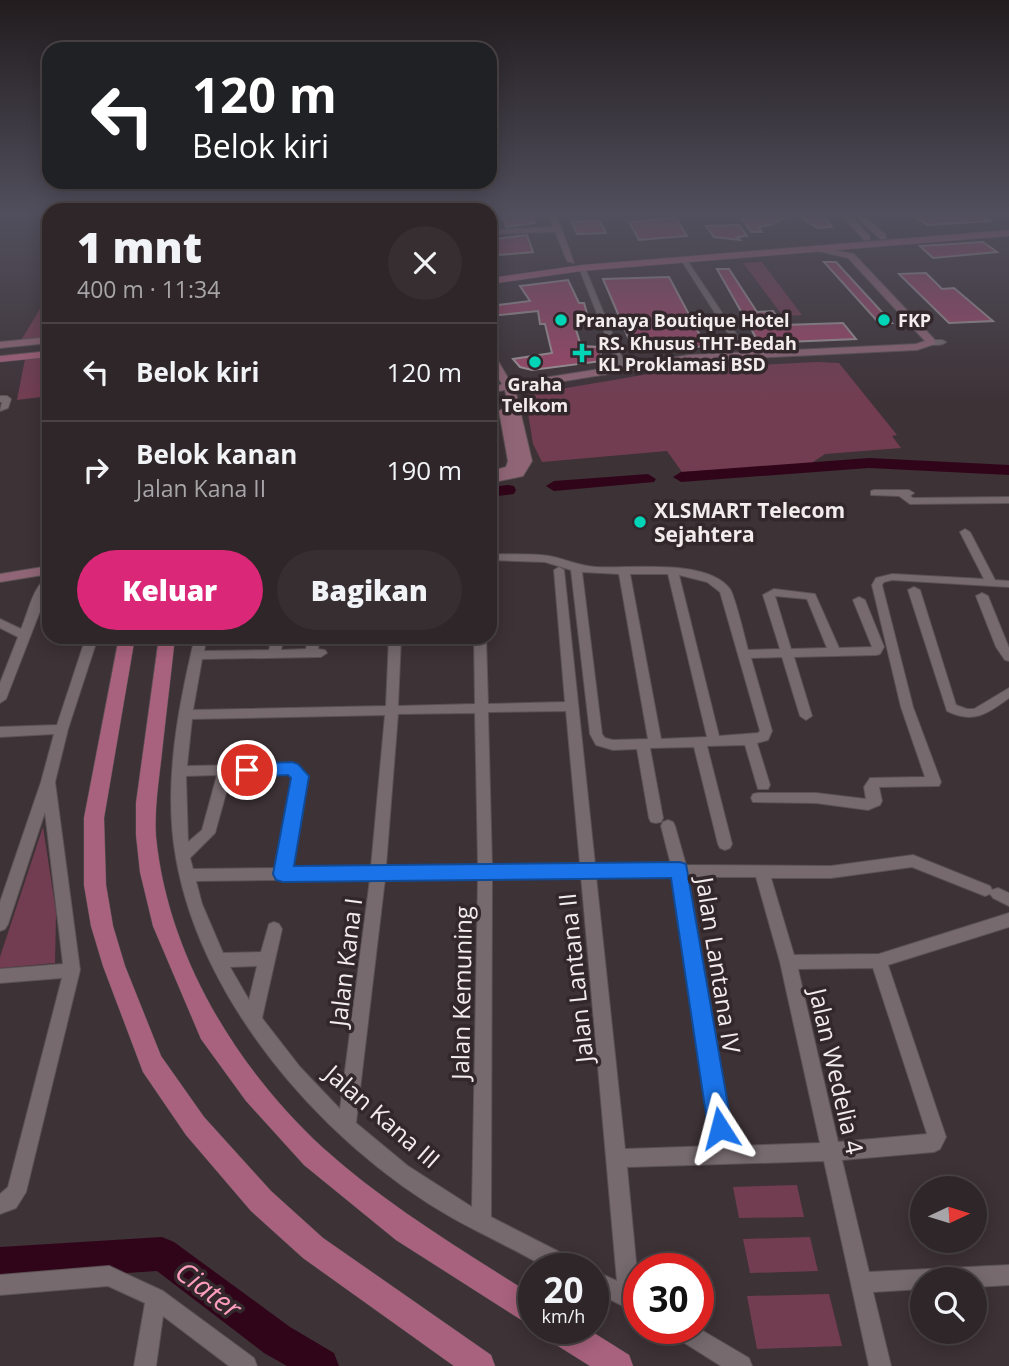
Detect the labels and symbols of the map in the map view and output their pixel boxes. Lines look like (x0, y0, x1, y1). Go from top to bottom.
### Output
place label: Pranaya Boutique Hotel (575, 308, 790, 332)
place label: FKP (898, 308, 931, 332)
marker: Pranaya Boutique Hotel (553, 312, 569, 328)
marker: FKP (876, 312, 892, 328)
place label: RS. Khusus THT-Bedah KL Proklamasi BSD (598, 331, 797, 376)
marker: RS. Khusus THT-Bedah KL Proklamasi BSD (572, 343, 592, 363)
marker: Graha Telkom (527, 354, 543, 370)
place label: Graha Telkom (502, 372, 568, 417)
place label: XLSMART Telecom Sejahtera (654, 496, 845, 548)
marker: XLSMART Telecom Sejahtera (632, 514, 648, 530)
pin (217, 740, 277, 800)
street label: Jalan Lantana IV (688, 873, 749, 1056)
street label: Jalan Lantana II (550, 892, 601, 1066)
street label: Jalan Kana I (321, 896, 369, 1030)
street label: Jalan Kemuning (443, 906, 479, 1082)
street label: Jalan Wedelia 4 (801, 983, 872, 1157)
street label: Jalan Kana III (317, 1055, 448, 1175)
position arrow (683, 1091, 757, 1165)
north arrow (910, 1176, 987, 1253)
water label: Ciater (168, 1252, 251, 1327)
speed limit sign: 30 (623, 1253, 714, 1344)

